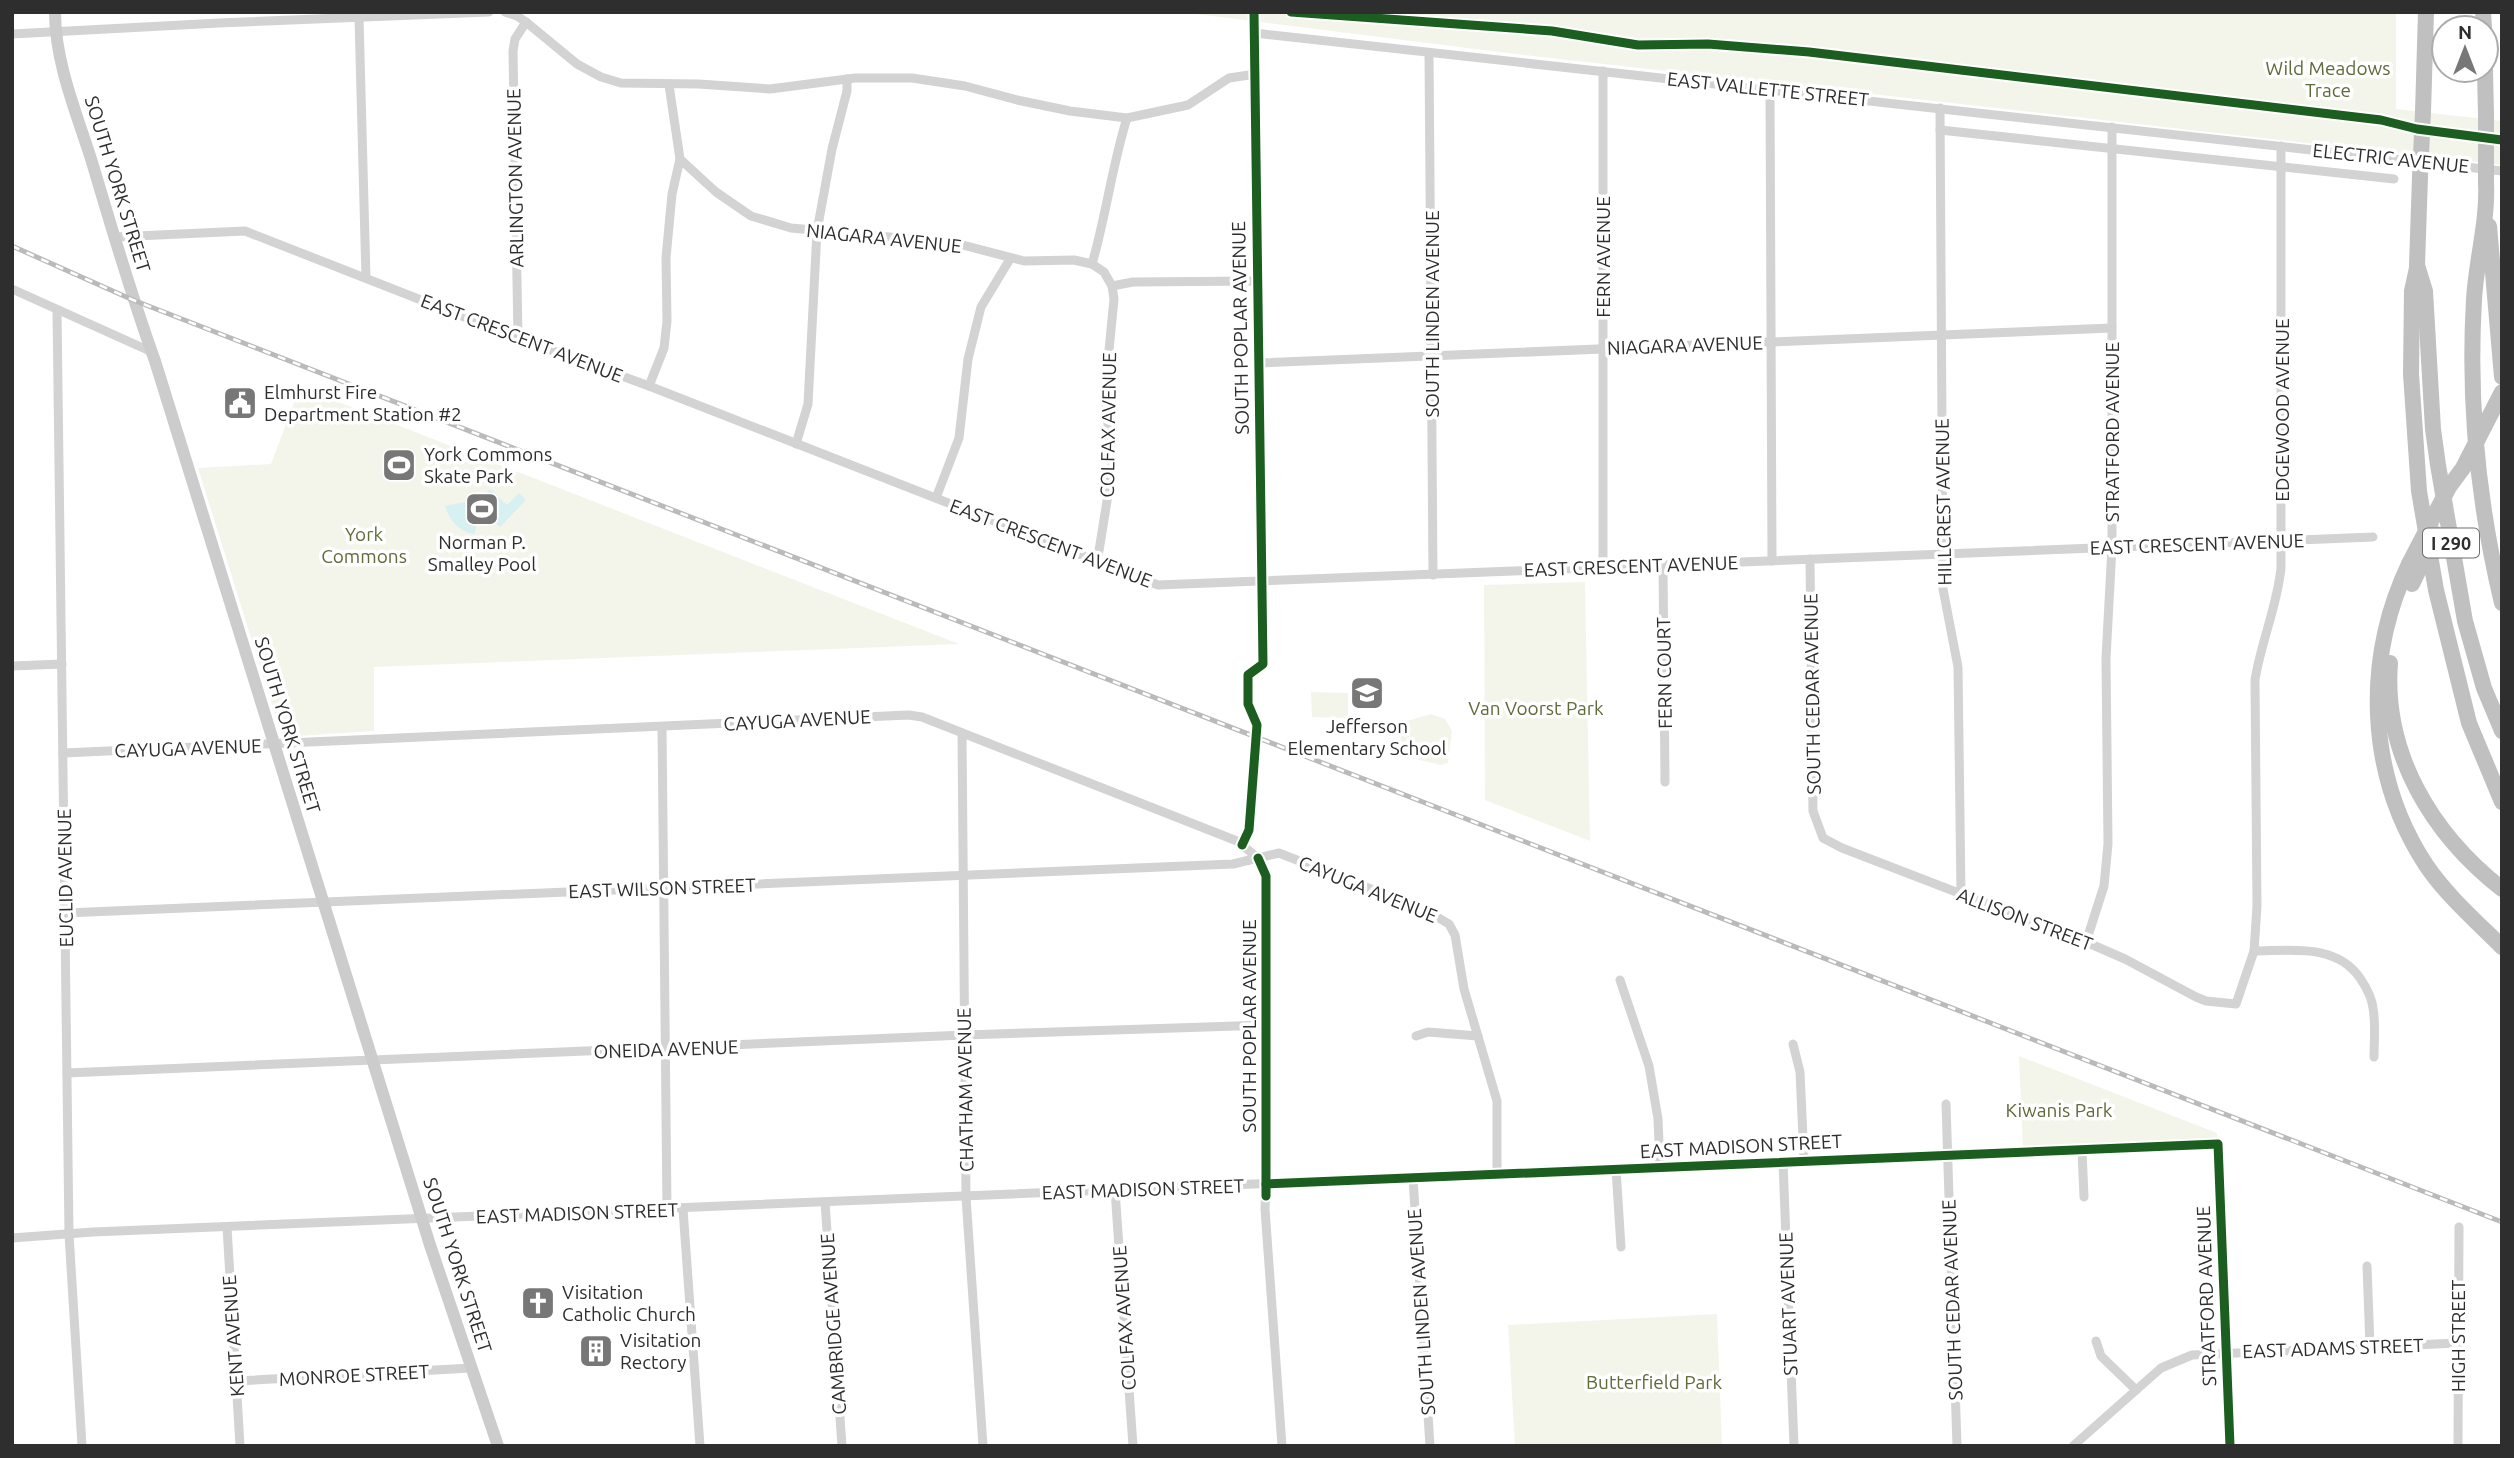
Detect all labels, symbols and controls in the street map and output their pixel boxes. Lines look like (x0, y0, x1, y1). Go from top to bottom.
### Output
north arrow (2430, 14, 2500, 84)
text: N (2458, 21, 2472, 43)
park label: Wild Meadows Trace (2266, 57, 2390, 101)
street label: EAST VALLETTE STREET (1666, 67, 1870, 111)
street label: ARLINGTON AVENUE (502, 88, 528, 268)
street label: SOUTH YORK STREET (81, 93, 155, 275)
street label: ELECTRIC AVENUE (2312, 139, 2470, 177)
street label: FERN AVENUE (1592, 196, 1614, 318)
street label: SOUTH LINDEN AVENUE (1421, 210, 1443, 418)
street label: NIAGARA AVENUE (805, 219, 963, 257)
street label: SOUTH POPLAR AVENUE (1227, 221, 1253, 435)
street label: EAST CRESCENT AVENUE (418, 289, 626, 387)
street label: EDGEWOOD AVENUE (2271, 318, 2293, 502)
street label: NIAGARA AVENUE (1607, 331, 1763, 359)
street label: STRATFORD AVENUE (2101, 342, 2123, 522)
street label: COLFAX AVENUE (1096, 352, 1120, 498)
place label: Elmhurst Fire Department Station #2 (264, 381, 462, 425)
public building icon: Elmhurst Fire Department Station #2 (221, 384, 259, 422)
street label: HILLCREST AVENUE (1931, 418, 1955, 586)
place label: York Commons Skate Park (424, 443, 552, 487)
sports icon: York Commons Skate Park (380, 446, 418, 484)
sports icon: Norman P. Smalley Pool (463, 490, 501, 528)
street label: EAST CRESCENT AVENUE (947, 494, 1155, 592)
park label: York Commons (321, 523, 407, 567)
road number: I 290 (2423, 528, 2479, 558)
street label: EAST CRESCENT AVENUE (2089, 529, 2305, 559)
place label: Norman P. Smalley Pool (428, 531, 536, 575)
street label: EAST CRESCENT AVENUE (1523, 551, 1739, 581)
street label: SOUTH CEDAR AVENUE (1799, 593, 1825, 795)
street label: FERN COURT (1652, 616, 1676, 729)
street label: SOUTH YORK STREET (251, 634, 325, 816)
school or university icon: Jefferson Elementary School (1348, 674, 1386, 712)
park label: Van Voorst Park (1468, 697, 1604, 719)
street label: CAYUGA AVENUE (723, 705, 871, 735)
place label: Jefferson Elementary School (1287, 715, 1447, 759)
street label: CAYUGA AVENUE (114, 734, 262, 762)
street label: EUCLID AVENUE (53, 808, 77, 948)
street label: CAYUGA AVENUE (1295, 851, 1441, 927)
street label: EAST WILSON STREET (568, 874, 757, 902)
street label: ALLISON STREET (1954, 883, 2096, 955)
street label: SOUTH POPLAR AVENUE (1238, 919, 1260, 1133)
street label: CHATHAM AVENUE (953, 1008, 977, 1172)
street label: ONEIDA AVENUE (593, 1035, 739, 1063)
park label: Kiwanis Park (2006, 1099, 2113, 1121)
street label: EAST MADISON STREET (1639, 1130, 1843, 1162)
street label: EAST MADISON STREET (1041, 1174, 1245, 1204)
street label: SOUTH YORK STREET (419, 1175, 497, 1356)
street label: EAST MADISON STREET (475, 1198, 679, 1228)
street label: SOUTH CEDAR AVENUE (1937, 1199, 1967, 1401)
street label: STRATFORD AVENUE (2192, 1205, 2220, 1387)
street label: SOUTH LINDEN AVENUE (1403, 1208, 1439, 1416)
street label: CAMBRIDGE AVENUE (816, 1232, 850, 1416)
street label: STUART AVENUE (1774, 1232, 1802, 1376)
street label: COLFAX AVENUE (1108, 1245, 1140, 1391)
street label: KENT AVENUE (218, 1274, 248, 1398)
street label: HIGH STREET (2447, 1279, 2469, 1392)
place label: Visitation Catholic Church (562, 1281, 696, 1325)
church icon: Visitation Catholic Church (519, 1284, 557, 1322)
place label: Visitation Rectory (620, 1329, 701, 1373)
building icon: Visitation Rectory (577, 1332, 615, 1370)
street label: EAST ADAMS STREET (2242, 1334, 2424, 1362)
street label: MONROE STREET (278, 1360, 430, 1390)
park label: Butterfield Park (1586, 1371, 1722, 1393)

